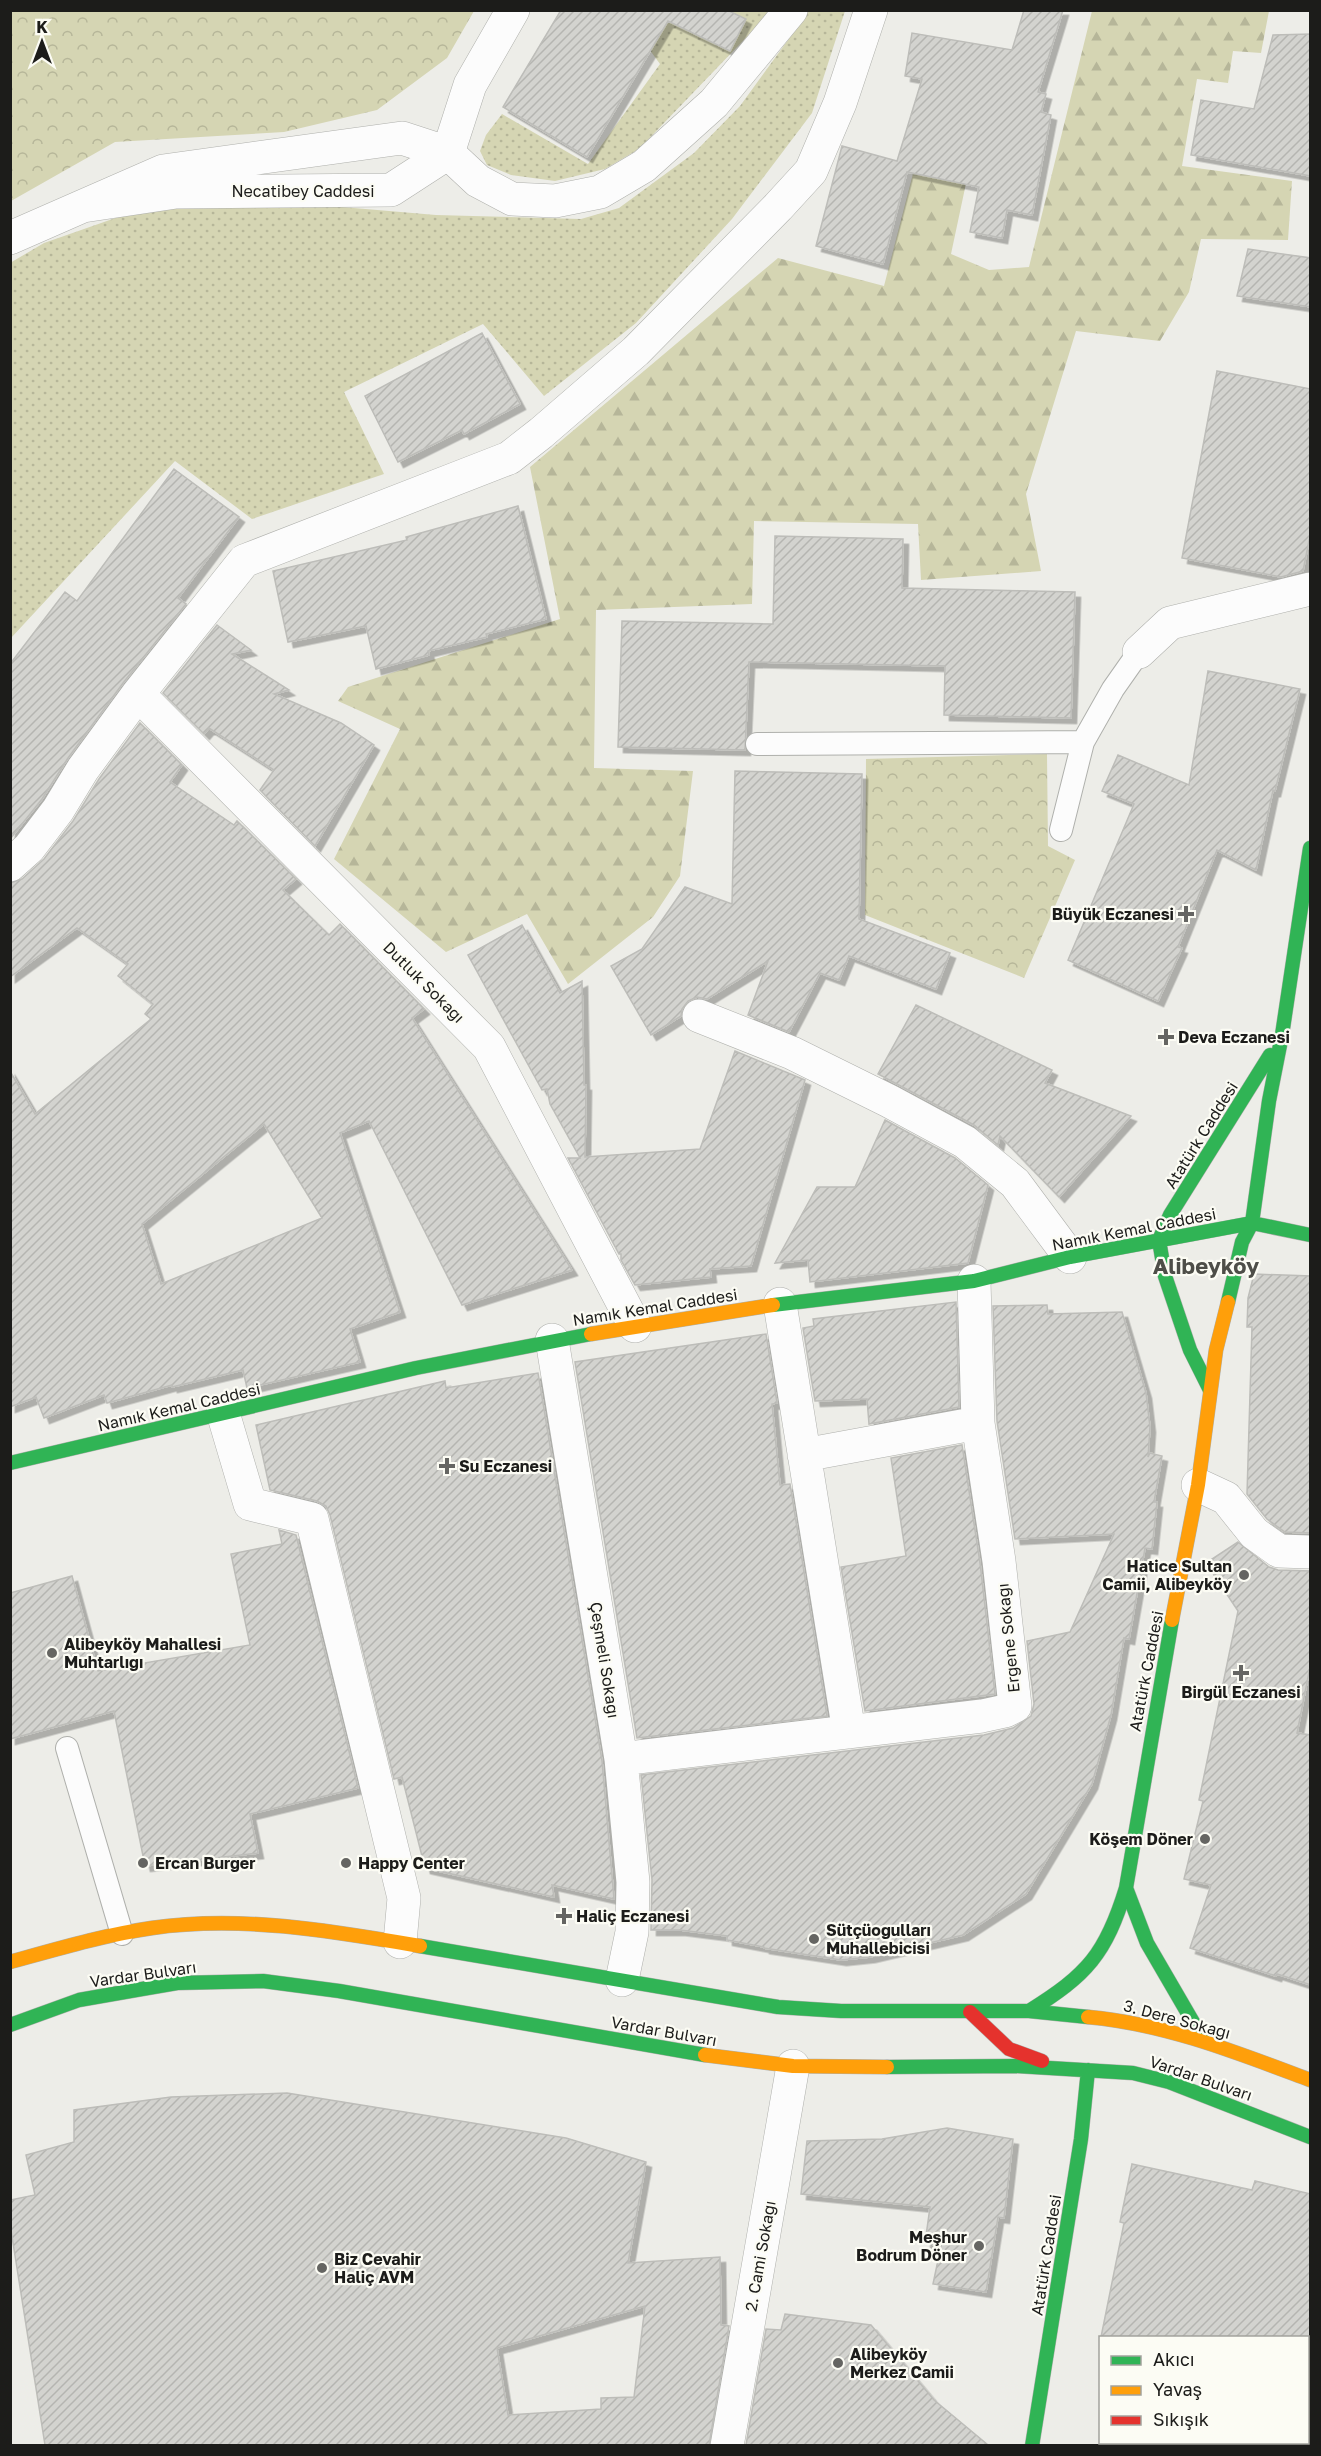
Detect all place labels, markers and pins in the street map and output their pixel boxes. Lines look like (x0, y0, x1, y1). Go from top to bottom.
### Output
place label: Büyük Eczanesi (1052, 904, 1174, 924)
marker: Büyük Eczanesi (1179, 907, 1193, 921)
place label: Deva Eczanesi (1178, 1027, 1290, 1047)
marker: Deva Eczanesi (1159, 1030, 1173, 1044)
place label: Su Eczanesi (459, 1456, 552, 1476)
marker: Su Eczanesi (440, 1459, 454, 1473)
place label: Hatice Sultan Camii, Alibeyköy (1102, 1556, 1232, 1594)
marker: Hatice Sultan Camii, Alibeyköy (1237, 1568, 1251, 1582)
place label: Alibeyköy Mahallesi Muhtarlığı (64, 1634, 221, 1672)
marker: Alibeyköy Mahallesi Muhtarlığı (45, 1646, 59, 1660)
marker: Birgül Eczanesi (1234, 1666, 1248, 1680)
place label: Birgül Eczanesi (1181, 1682, 1301, 1702)
place label: Köşem Döner (1089, 1829, 1193, 1849)
marker: Köşem Döner (1198, 1832, 1212, 1846)
place label: Ercan Burger (155, 1853, 255, 1873)
place label: Happy Center (358, 1853, 465, 1873)
marker: Ercan Burger (136, 1856, 150, 1870)
marker: Happy Center (339, 1856, 353, 1870)
place label: Haliç Eczanesi (576, 1906, 689, 1926)
marker: Haliç Eczanesi (557, 1909, 571, 1923)
place label: Sütçüoğulları Muhallebicisi (826, 1920, 931, 1958)
marker: Sütçüoğulları Muhallebicisi (807, 1932, 821, 1946)
place label: Meşhur Bodrum Döner (856, 2227, 967, 2265)
marker: Meşhur Bodrum Döner (972, 2239, 986, 2253)
place label: Biz Cevahir Haliç AVM (334, 2249, 421, 2287)
marker: Biz Cevahir Haliç AVM (315, 2261, 329, 2275)
place label: Alibeyköy Merkez Camii (850, 2344, 954, 2382)
marker: Alibeyköy Merkez Camii (831, 2356, 845, 2370)

